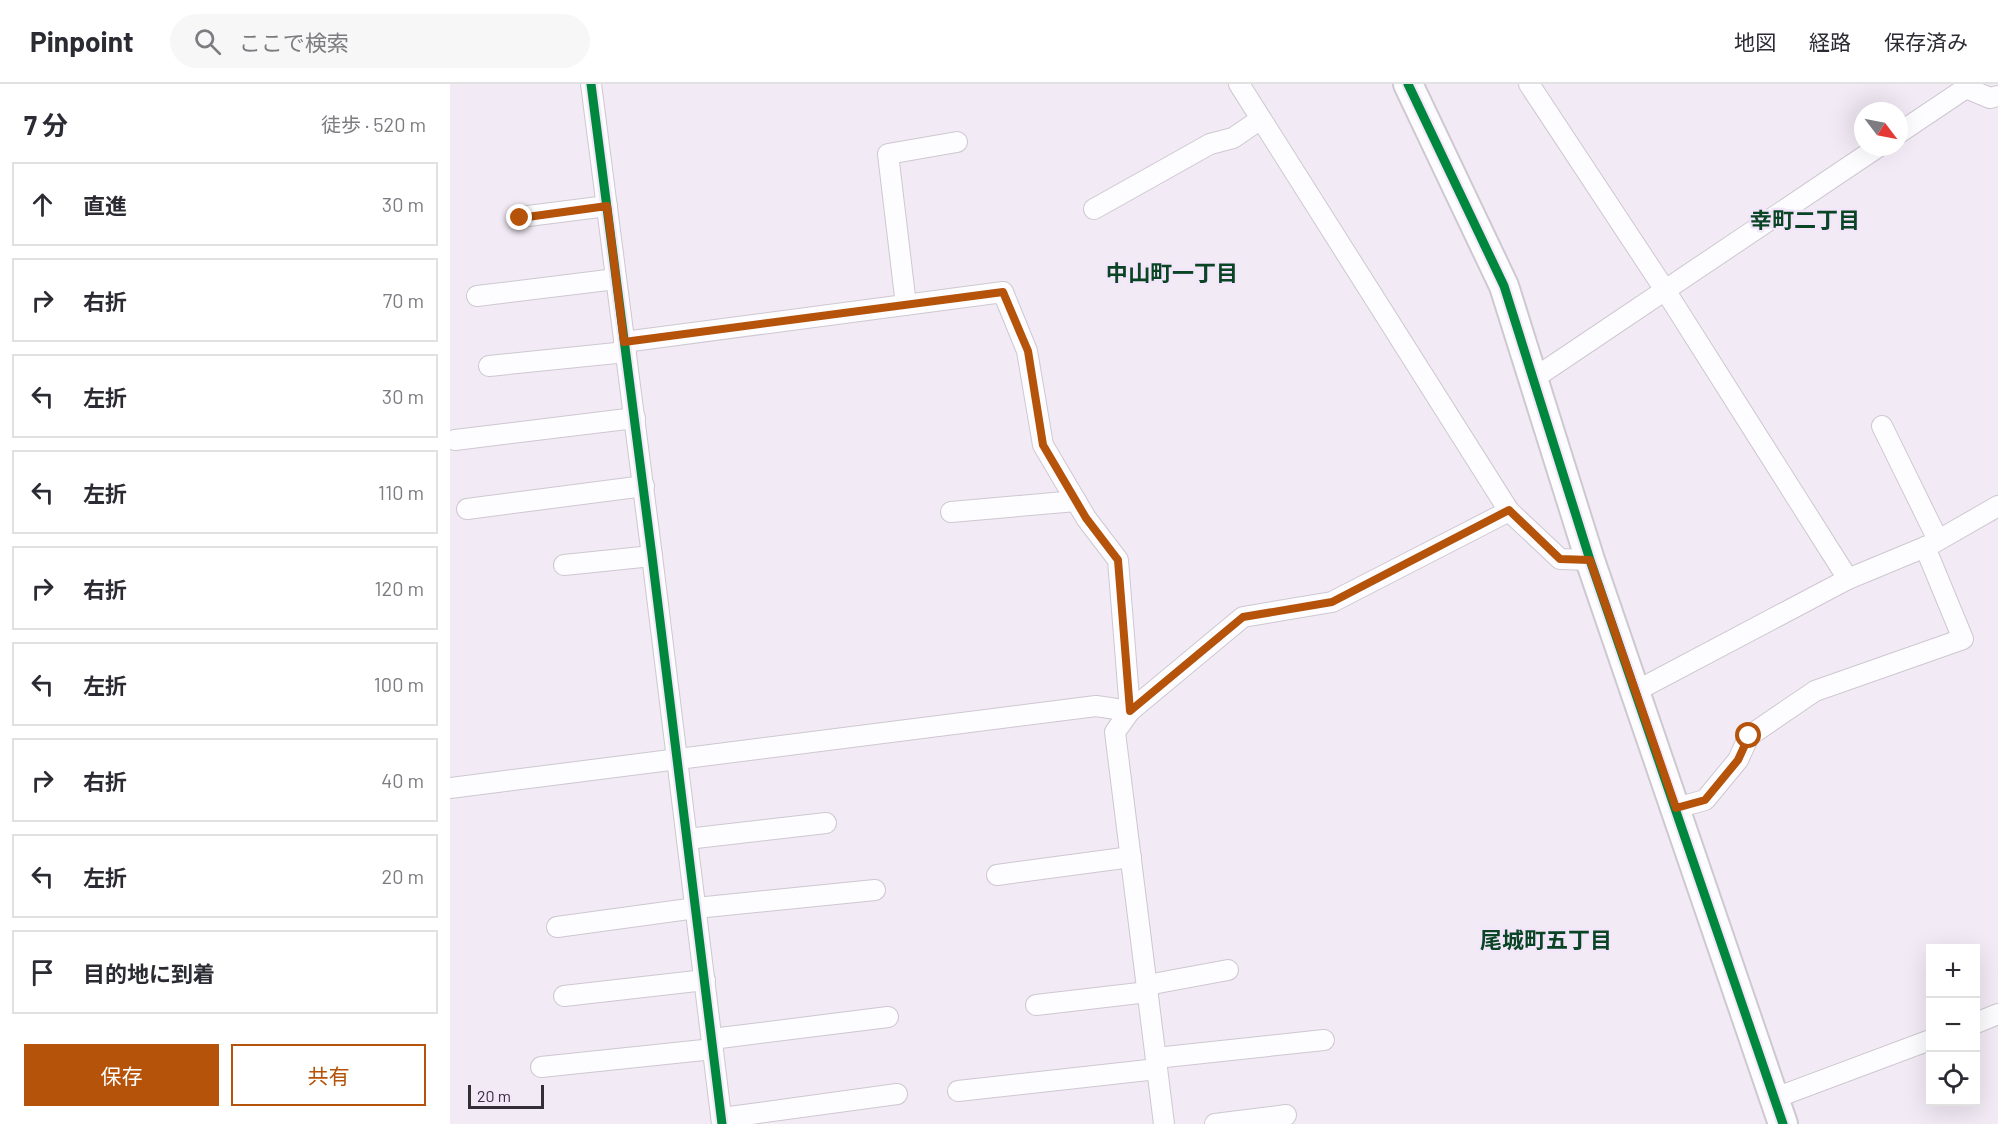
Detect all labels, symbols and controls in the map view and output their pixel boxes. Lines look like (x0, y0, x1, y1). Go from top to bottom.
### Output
search box (170, 14, 590, 68)
text: Pinpoint (30, 24, 134, 58)
icon: search (191, 25, 224, 58)
text: ここで検索 (239, 29, 349, 55)
text: 地図 (1734, 29, 1776, 54)
text: 経路 (1809, 29, 1851, 54)
text: 保存済み (1884, 29, 1968, 54)
north arrow (1854, 102, 1908, 156)
text: 7 分 (24, 109, 68, 140)
text: 徒歩 · 520 m (321, 112, 426, 136)
icon: ahead (26, 188, 59, 221)
text: 直進 (83, 192, 127, 218)
text: 30 m (382, 192, 424, 216)
route end (506, 204, 532, 230)
district label: 幸町二丁目 (1750, 206, 1860, 232)
district label: 中山町一丁目 (1106, 259, 1238, 285)
icon: right (26, 284, 59, 317)
text: 右折 (83, 288, 127, 314)
text: 70 m (383, 288, 424, 312)
icon: left (26, 380, 59, 413)
text: 左折 (83, 384, 127, 410)
text: 30 m (382, 384, 424, 408)
icon: left (26, 476, 59, 509)
text: 左折 (83, 480, 127, 506)
text: 110 m (378, 480, 424, 504)
icon: right (26, 572, 59, 605)
text: 右折 (83, 576, 127, 602)
text: 120 m (374, 576, 424, 600)
icon: left (26, 668, 59, 701)
text: 左折 (83, 672, 127, 698)
text: 100 m (374, 672, 424, 696)
route start (1735, 722, 1761, 748)
icon: right (26, 764, 59, 797)
text: 右折 (83, 768, 127, 794)
text: 40 m (381, 768, 424, 792)
icon: left (26, 860, 59, 893)
text: 左折 (83, 864, 127, 890)
text: 20 m (381, 864, 424, 888)
district label: 尾城町五丁目 (1480, 926, 1612, 952)
map controls (1926, 944, 1980, 1106)
button: + (1926, 944, 1980, 998)
icon: arrive (26, 956, 59, 989)
text: 目的地に到着 (83, 960, 215, 986)
button: − (1926, 998, 1980, 1052)
button: 保存 (24, 1044, 219, 1106)
button: 共有 (231, 1044, 426, 1106)
button: locate (1926, 1052, 1980, 1106)
scale bar (468, 1082, 544, 1110)
text: 20 m (477, 1086, 511, 1105)

